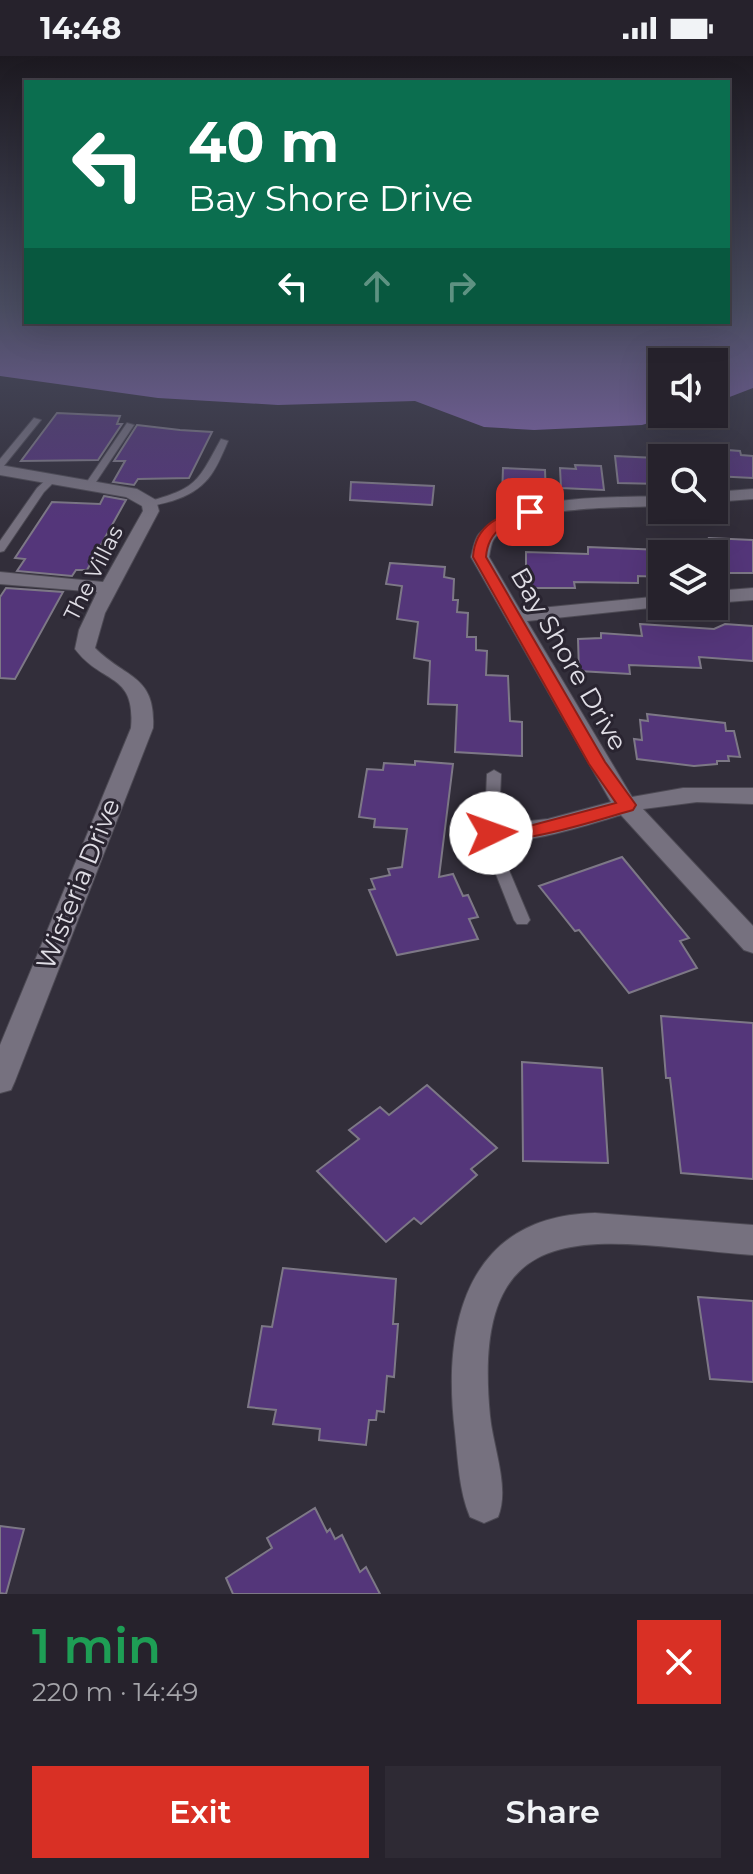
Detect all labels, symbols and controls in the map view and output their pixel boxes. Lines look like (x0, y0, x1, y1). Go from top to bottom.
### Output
text: 14:48 (40, 10, 121, 47)
text: 40 m (188, 108, 339, 176)
icon: left (56, 112, 160, 216)
text: Bay Shore Drive (188, 176, 473, 220)
icon: left (271, 264, 315, 308)
icon: ahead (355, 264, 399, 308)
icon: right (439, 264, 483, 308)
map controls (648, 348, 728, 620)
button: sound (648, 348, 728, 428)
button: search (648, 444, 728, 524)
pin (496, 478, 564, 546)
icon: arrive (508, 490, 552, 534)
street label: The Villas (58, 521, 129, 625)
button: layers (648, 540, 728, 620)
street label: Bay Shore Drive (504, 562, 634, 756)
position arrow (449, 791, 533, 875)
street label: Wisteria Drive (29, 794, 127, 974)
text: 1 min (32, 1617, 161, 1675)
button: close (637, 1620, 721, 1704)
text: 220 m · 14:49 (32, 1676, 198, 1708)
button: Exit (32, 1766, 369, 1858)
button: Share (385, 1766, 721, 1858)

